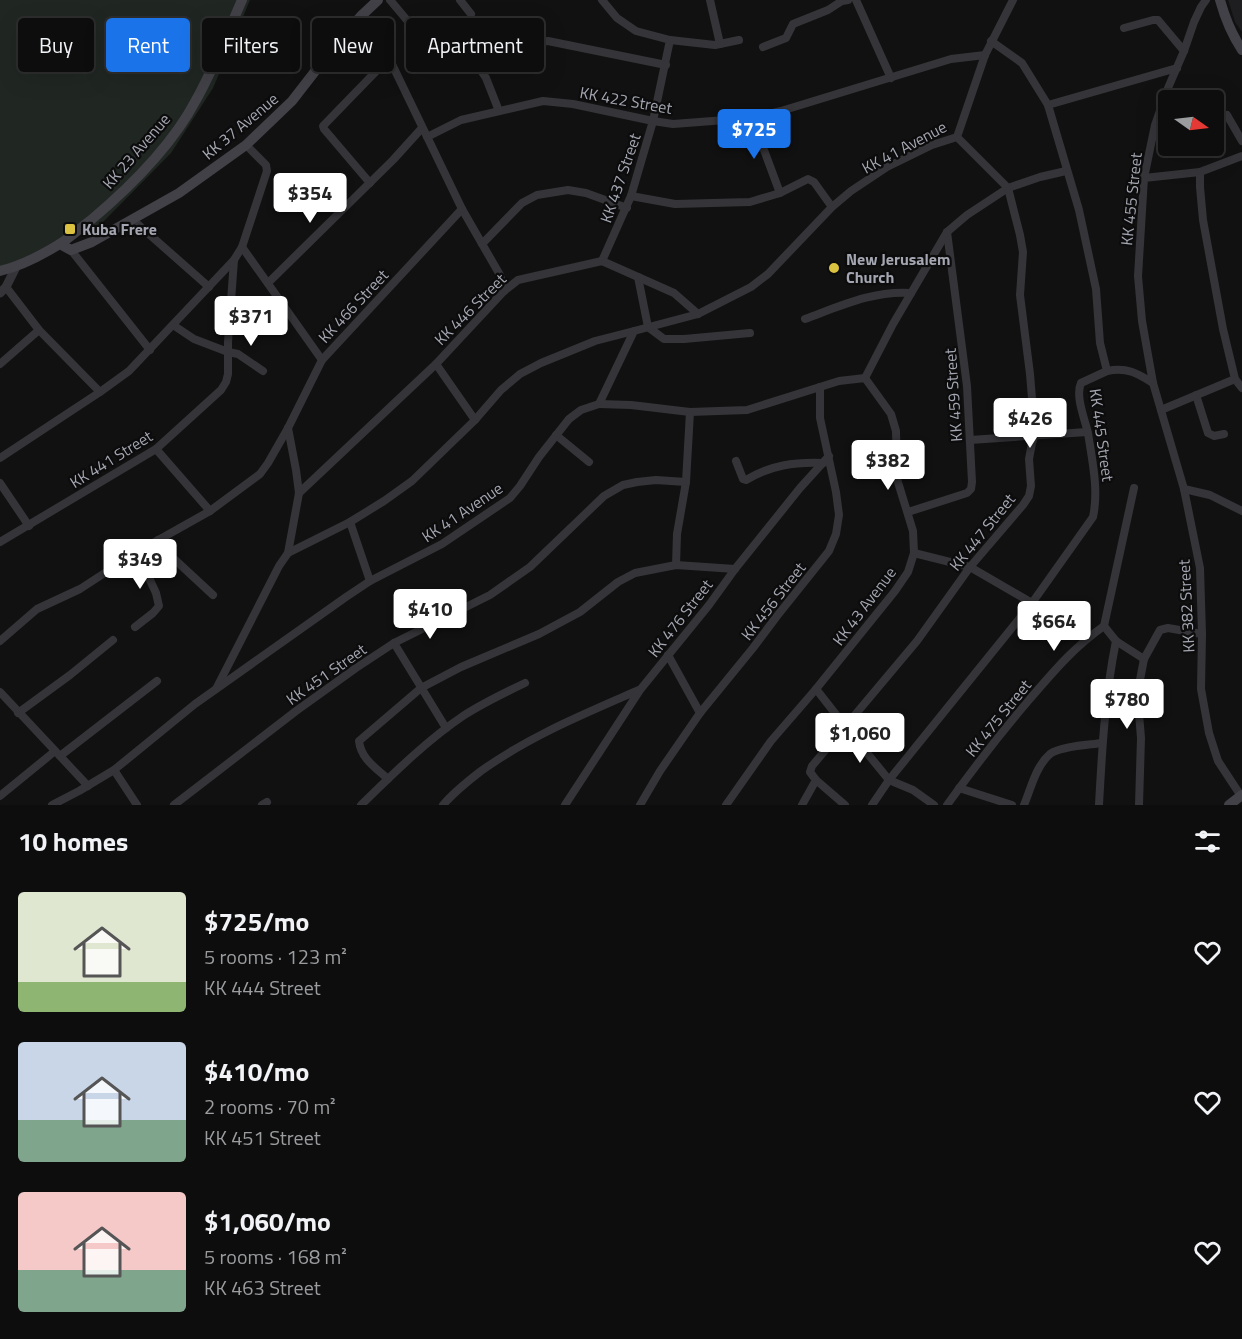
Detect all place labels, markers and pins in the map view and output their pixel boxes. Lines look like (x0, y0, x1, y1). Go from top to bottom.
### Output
pin: $725 (718, 109, 790, 160)
pin: $354 (274, 173, 346, 224)
place label: Kuba Frere (82, 217, 157, 241)
marker: Kuba Frere (63, 222, 77, 236)
place label: New Jerusalem Church (846, 247, 950, 289)
marker: New Jerusalem Church (827, 261, 841, 275)
pin: $371 (215, 296, 287, 347)
pin: $426 (994, 398, 1066, 449)
pin: $382 (852, 440, 924, 491)
pin: $349 (104, 539, 176, 590)
pin: $410 (394, 589, 466, 640)
pin: $664 (1018, 601, 1090, 652)
pin: $780 (1091, 679, 1163, 730)
pin: $1,060 (811, 713, 909, 764)

